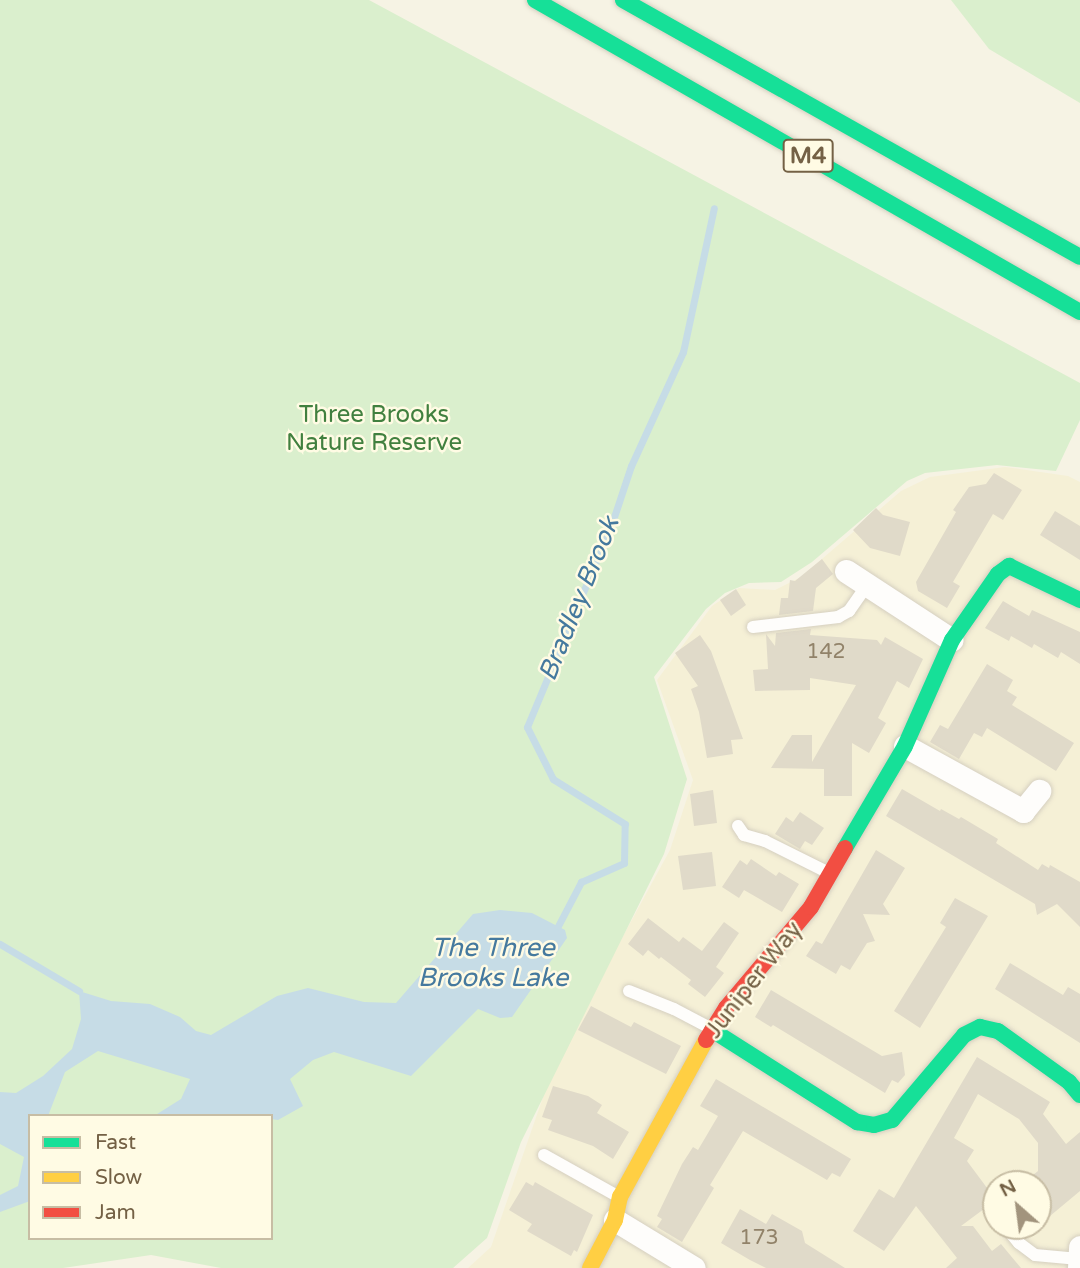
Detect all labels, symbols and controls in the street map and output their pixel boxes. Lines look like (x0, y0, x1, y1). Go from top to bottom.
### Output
road number: M4 (782, 136, 834, 176)
park label: Three Brooks Nature Reserve (286, 401, 462, 457)
water label: Bradley Brook (532, 513, 626, 685)
house number: 142 (806, 639, 846, 665)
street label: Juniper Way (700, 916, 808, 1044)
water label: The Three Brooks Lake (418, 932, 568, 993)
legend (28, 1114, 273, 1240)
text: Fast (95, 1130, 136, 1155)
text: Slow (95, 1165, 142, 1190)
north arrow (982, 1170, 1052, 1240)
text: N (996, 1175, 1020, 1202)
text: Jam (95, 1200, 136, 1225)
house number: 173 (739, 1225, 779, 1251)

